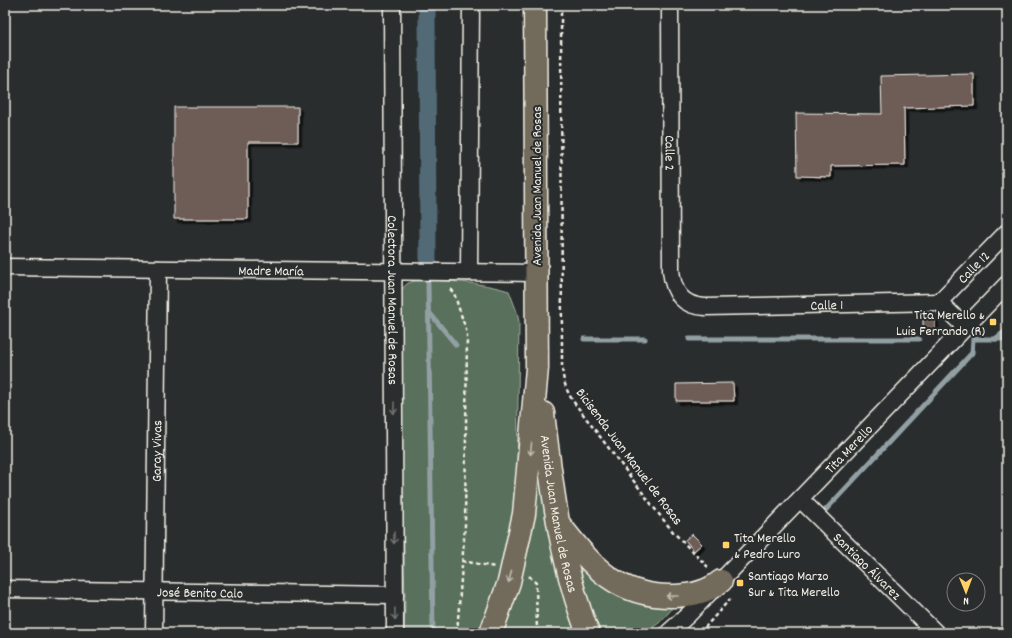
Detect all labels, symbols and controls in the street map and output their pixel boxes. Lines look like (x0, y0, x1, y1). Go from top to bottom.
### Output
street label: Avenida Juan Manuel de Rosas (528, 106, 548, 266)
street label: Calle 2 (658, 135, 679, 171)
street label: Colectora Juan Manuel de Rosas (381, 215, 402, 385)
street label: Calle 12 (954, 247, 995, 289)
street label: Madre María (238, 262, 304, 282)
street label: Calle 1 (810, 296, 843, 317)
place label: Tita Merello & Luis Ferrando (R) (896, 306, 985, 342)
marker: Tita Merello & Luis Ferrando (R) (988, 317, 998, 327)
street label: Bicisenda Juan Manuel de Rosas (570, 385, 687, 530)
one-way arrow (390, 401, 398, 414)
street label: Garay Vivas (148, 420, 168, 482)
street label: Tita Merello (821, 421, 878, 479)
street label: Avenida Juan Manuel de Rosas (534, 434, 582, 595)
one-way arrow (527, 442, 534, 455)
place label: Tita Merello & Pedro Luro (734, 529, 800, 565)
street label: Santiago Álvarez (828, 529, 905, 606)
one-way arrow (391, 531, 398, 544)
marker: Tita Merello & Pedro Luro (721, 540, 731, 550)
place label: Santiago Marzo Sur & Tita Merello (748, 567, 840, 603)
one-way arrow (506, 570, 514, 583)
north arrow (946, 572, 986, 612)
marker: Santiago Marzo Sur & Tita Merello (735, 578, 745, 588)
street label: José Benito Calo (157, 583, 243, 605)
one-way arrow (666, 592, 679, 599)
text: N (963, 592, 969, 608)
one-way arrow (391, 607, 399, 620)

